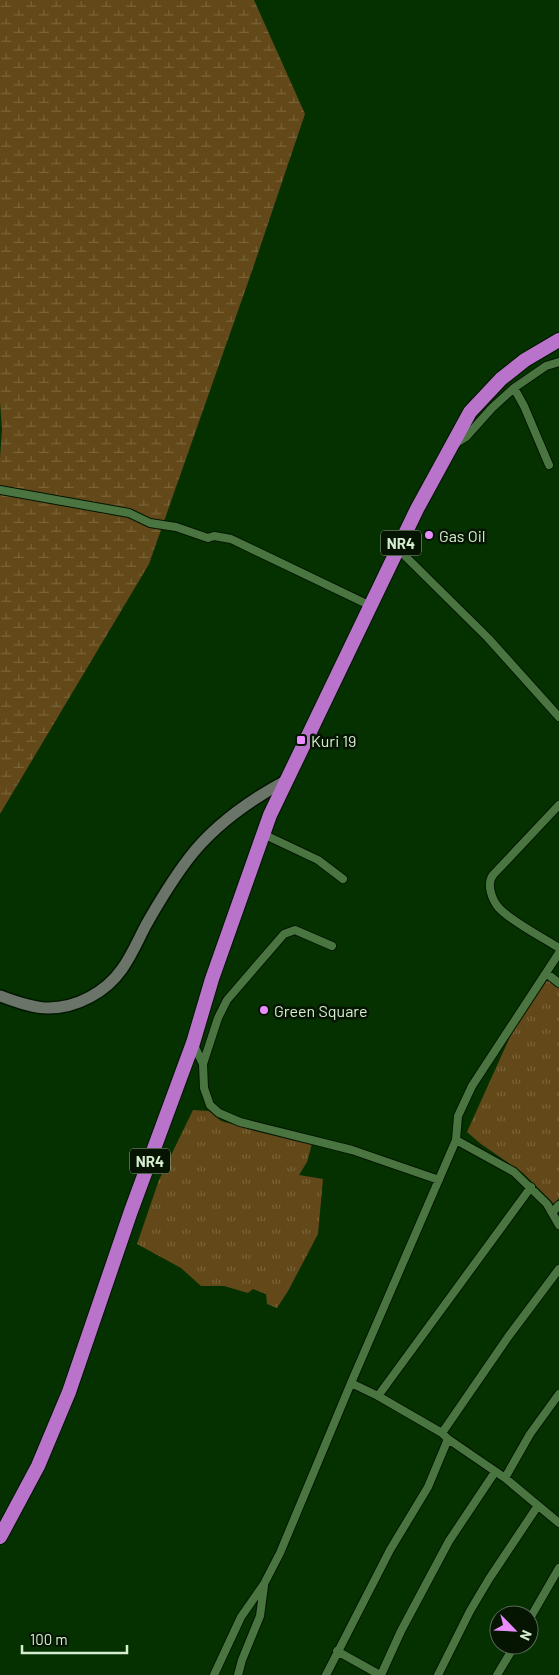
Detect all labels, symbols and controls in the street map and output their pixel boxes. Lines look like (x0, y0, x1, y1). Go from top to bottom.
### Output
place label: Gas Oil (439, 526, 485, 545)
marker: Gas Oil (423, 529, 435, 541)
road number: NR4 (381, 530, 421, 556)
place label: Kuri 19 (311, 731, 356, 750)
marker: Kuri 19 (295, 734, 307, 746)
place label: Green Square (274, 1001, 368, 1020)
marker: Green Square (258, 1004, 270, 1016)
road number: NR4 (130, 1148, 170, 1174)
north arrow (489, 1605, 539, 1655)
scale bar (22, 1622, 128, 1654)
text: N (517, 1628, 536, 1643)
text: 100 m (30, 1630, 68, 1648)

